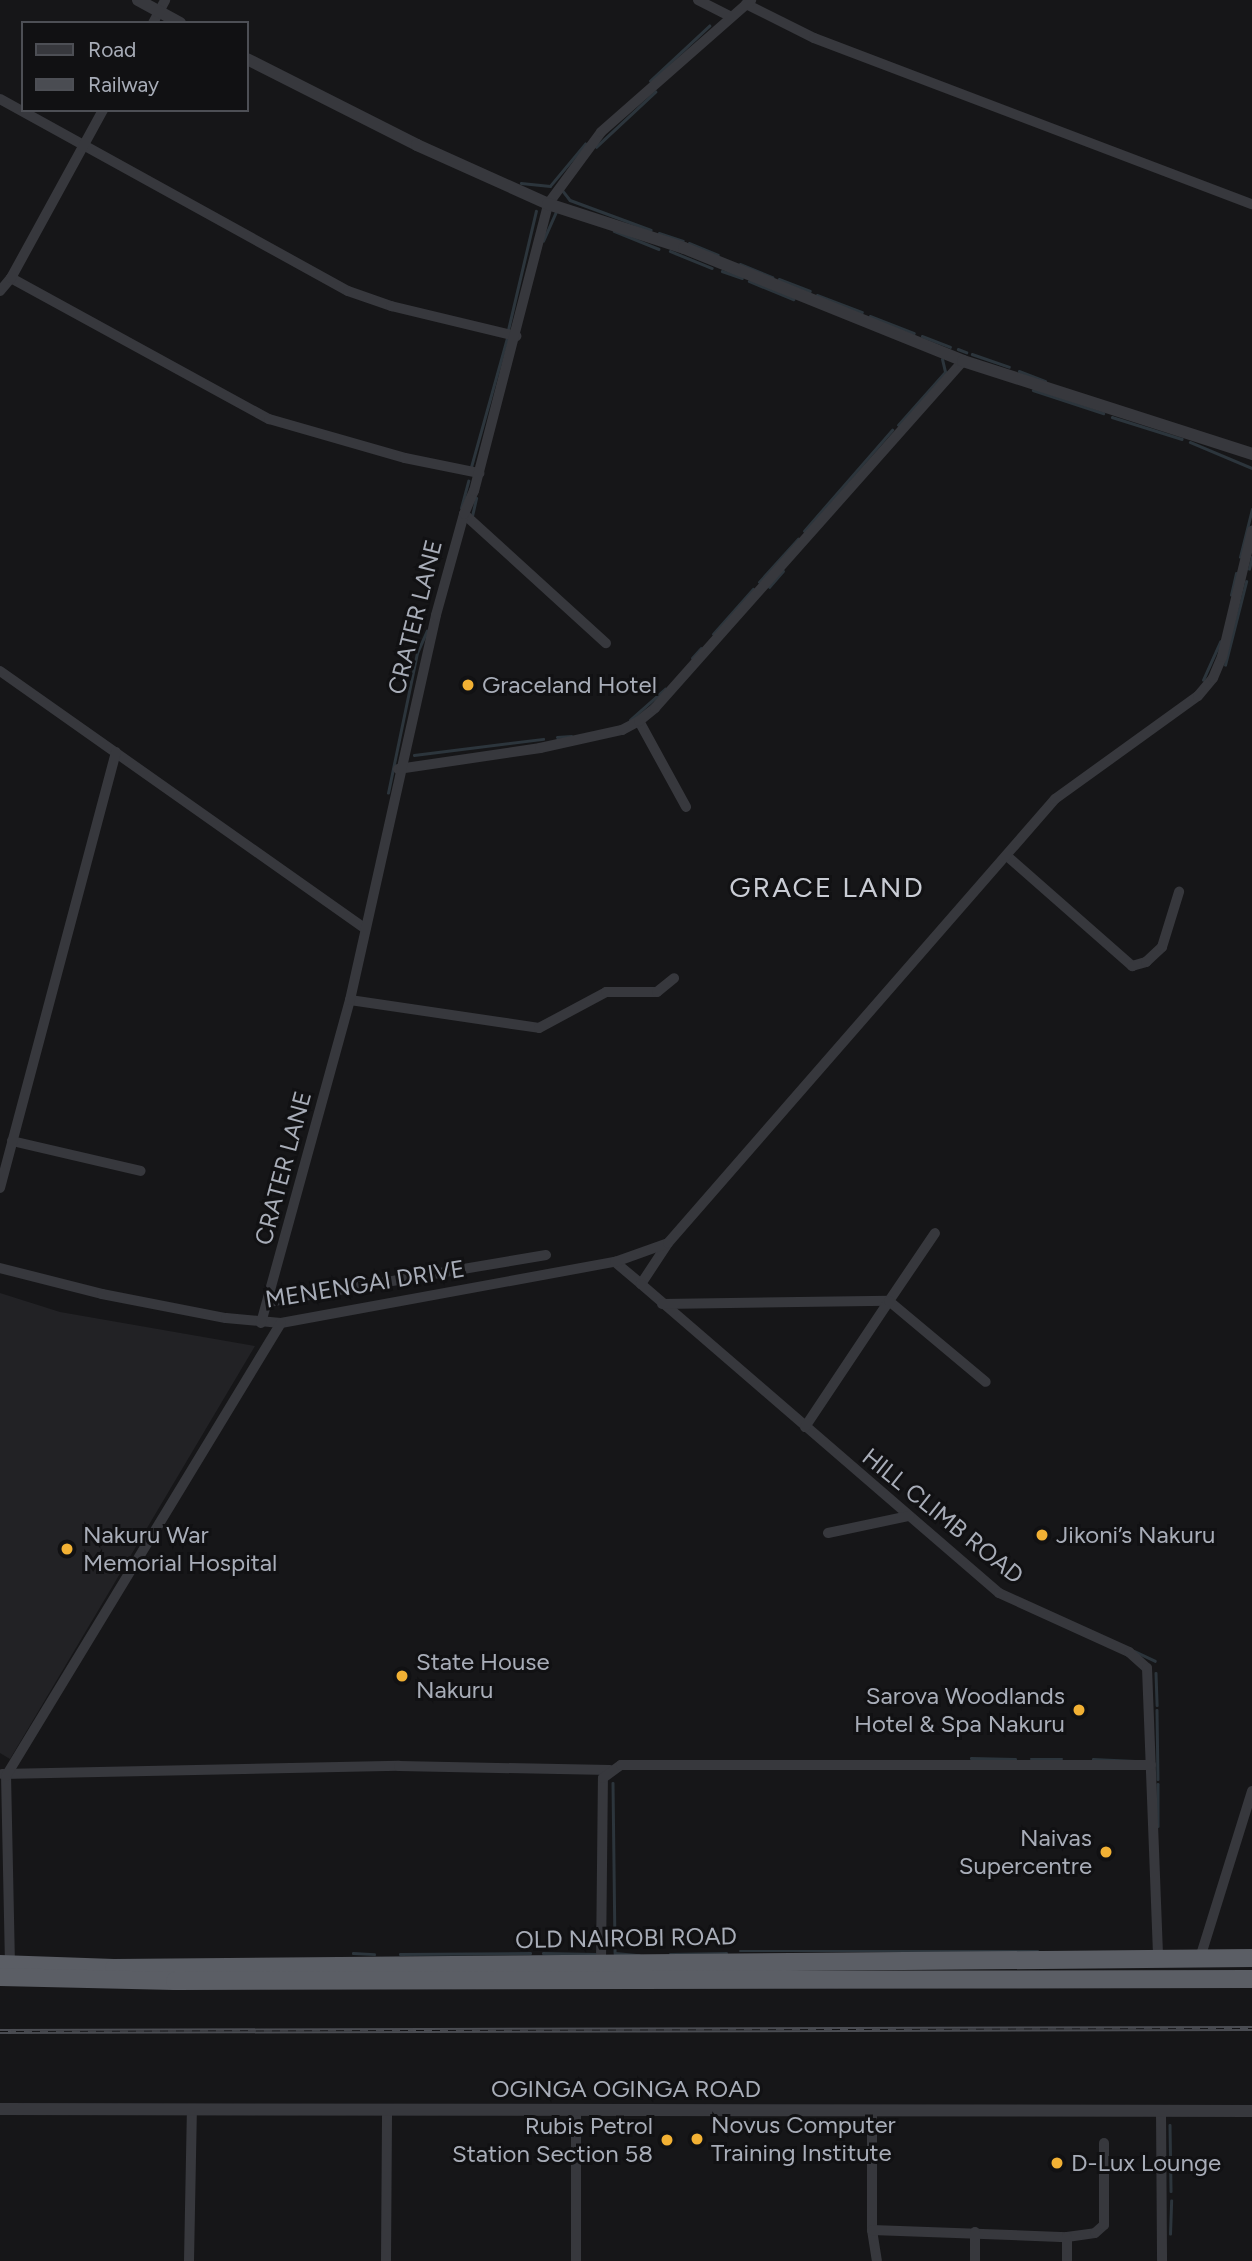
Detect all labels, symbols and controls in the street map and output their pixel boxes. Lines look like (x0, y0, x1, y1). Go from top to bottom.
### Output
legend (21, 21, 248, 112)
text: Road (88, 37, 136, 62)
text: Railway (88, 72, 159, 97)
street label: CRATER LANE (382, 537, 448, 697)
place label: Graceland Hotel (482, 671, 657, 699)
marker: Graceland Hotel (460, 677, 476, 693)
district label: GRACE LAND (731, 870, 923, 904)
street label: CRATER LANE (249, 1088, 317, 1248)
street label: MENENGAI DRIVE (263, 1254, 467, 1314)
street label: HILL CLIMB ROAD (857, 1442, 1029, 1590)
place label: Nakuru War Memorial Hospital (83, 1521, 277, 1577)
place label: Jikoni’s Nakuru (1056, 1521, 1215, 1549)
marker: Jikoni’s Nakuru (1034, 1527, 1050, 1543)
marker: Nakuru War Memorial Hospital (57, 1539, 77, 1559)
place label: State House Nakuru (416, 1648, 550, 1704)
marker: State House Nakuru (394, 1668, 410, 1684)
place label: Sarova Woodlands Hotel & Spa Nakuru (854, 1682, 1065, 1738)
marker: Sarova Woodlands Hotel & Spa Nakuru (1071, 1702, 1087, 1718)
place label: Naivas Supercentre (959, 1824, 1092, 1880)
marker: Naivas Supercentre (1098, 1844, 1114, 1860)
street label: OLD NAIROBI ROAD (515, 1922, 737, 1954)
street label: OGINGA OGINGA ROAD (491, 2075, 761, 2103)
place label: Novus Computer Training Institute (711, 2111, 896, 2167)
place label: Rubis Petrol Station Section 58 (452, 2112, 653, 2168)
marker: Novus Computer Training Institute (689, 2131, 705, 2147)
marker: Rubis Petrol Station Section 58 (659, 2132, 675, 2148)
place label: D-Lux Lounge (1071, 2149, 1221, 2177)
marker: D-Lux Lounge (1049, 2155, 1065, 2171)

